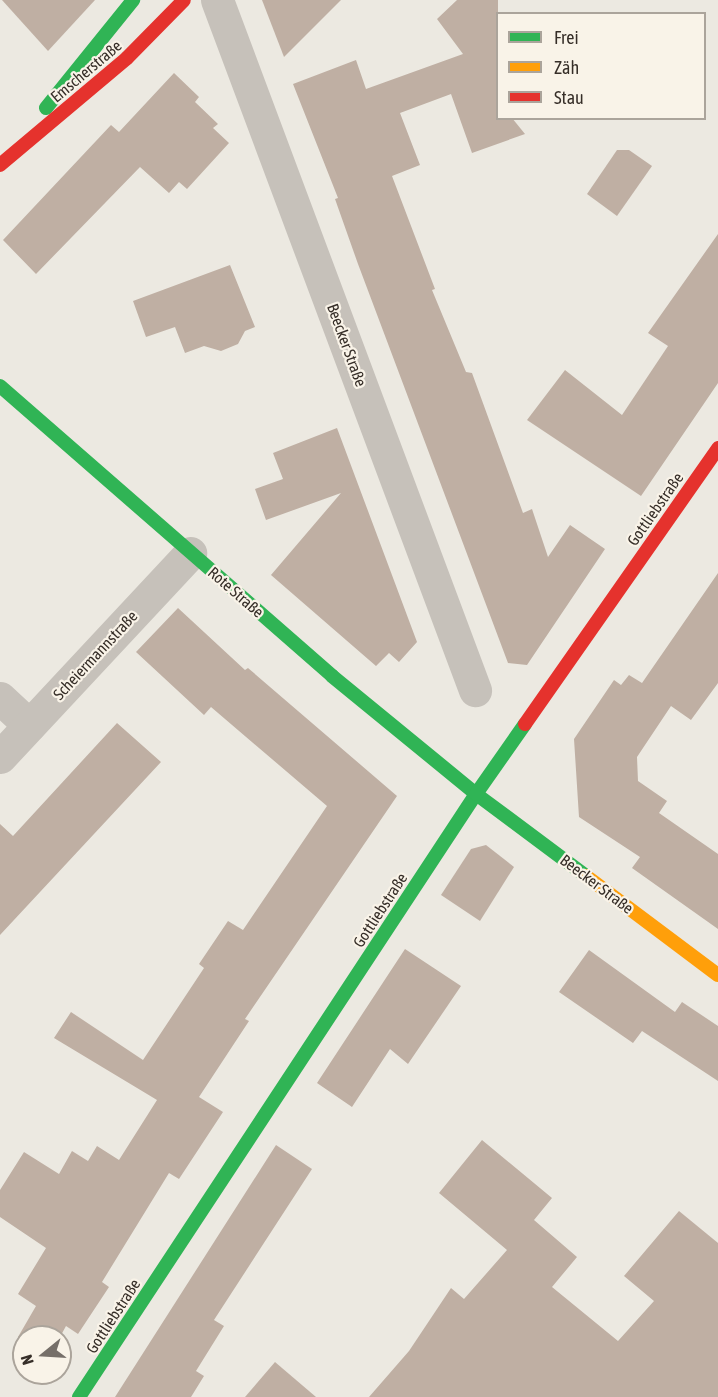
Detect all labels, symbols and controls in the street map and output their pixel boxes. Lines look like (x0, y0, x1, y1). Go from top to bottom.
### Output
legend (496, 12, 706, 120)
text: Frei (554, 27, 579, 48)
street label: Emscherstraße (47, 36, 125, 106)
text: Zäh (554, 57, 579, 78)
text: Stau (554, 87, 584, 108)
street label: Beecker Straße (323, 301, 371, 389)
street label: Gottliebstraße (623, 469, 687, 549)
street label: Rote Straße (204, 563, 268, 621)
street label: Scheiermannstraße (49, 607, 141, 703)
street label: Beecker Straße (557, 850, 637, 918)
street label: Gottliebstraße (349, 869, 411, 951)
street label: Gottliebstraße (82, 1275, 144, 1357)
north arrow (12, 1325, 72, 1385)
text: N (17, 1353, 37, 1367)

